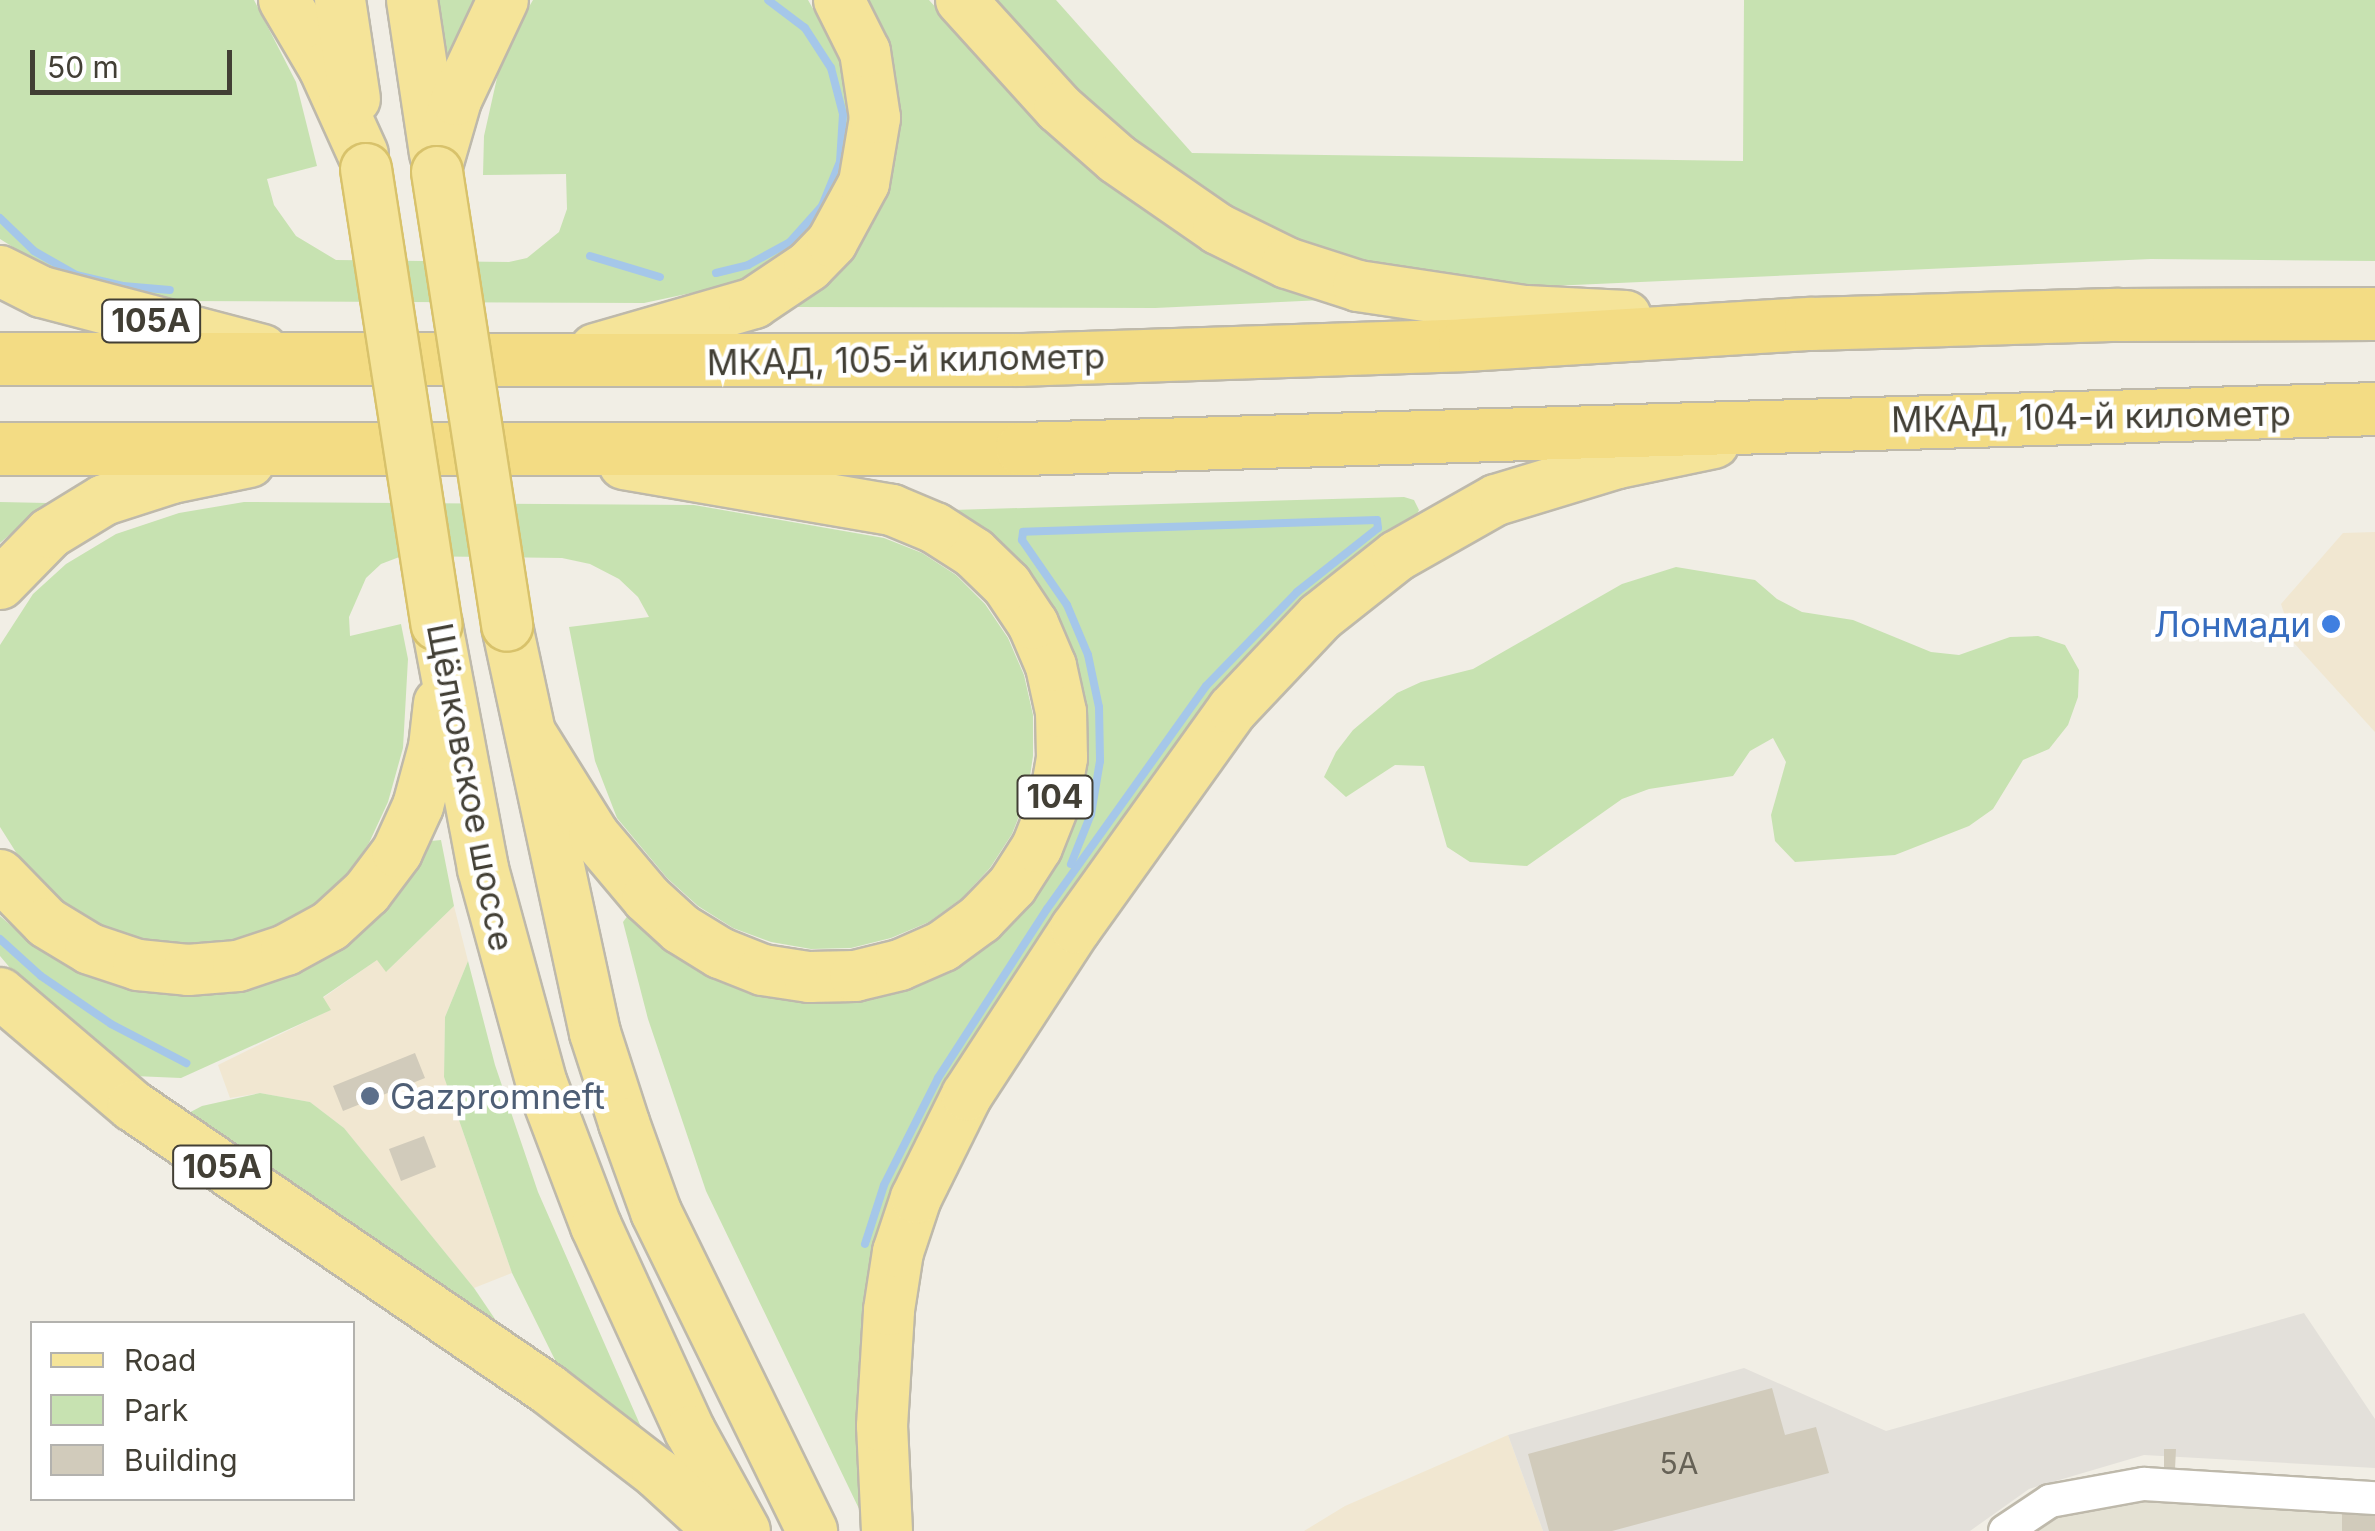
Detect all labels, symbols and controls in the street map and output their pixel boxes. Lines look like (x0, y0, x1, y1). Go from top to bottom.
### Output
scale bar (35, 30, 238, 92)
text: 50 m (47, 49, 119, 85)
road number: 105A (101, 294, 201, 348)
street label: МКАД, 105-й километр (706, 335, 1106, 383)
street label: МКАД, 104-й километр (1891, 392, 2291, 440)
place label: Лонмади (2154, 603, 2311, 645)
marker: Лонмади (2320, 613, 2342, 635)
street label: Щёлковское шоссе (419, 620, 523, 954)
road number: 104 (1015, 770, 1095, 824)
place label: Gazpromneft (390, 1075, 605, 1117)
marker: Gazpromneft (359, 1085, 381, 1107)
road number: 105A (172, 1140, 272, 1194)
legend (30, 1321, 355, 1501)
text: Road (124, 1342, 196, 1378)
text: Park (124, 1392, 188, 1428)
text: Building (124, 1442, 238, 1478)
house number: 5A (1660, 1445, 1698, 1481)

